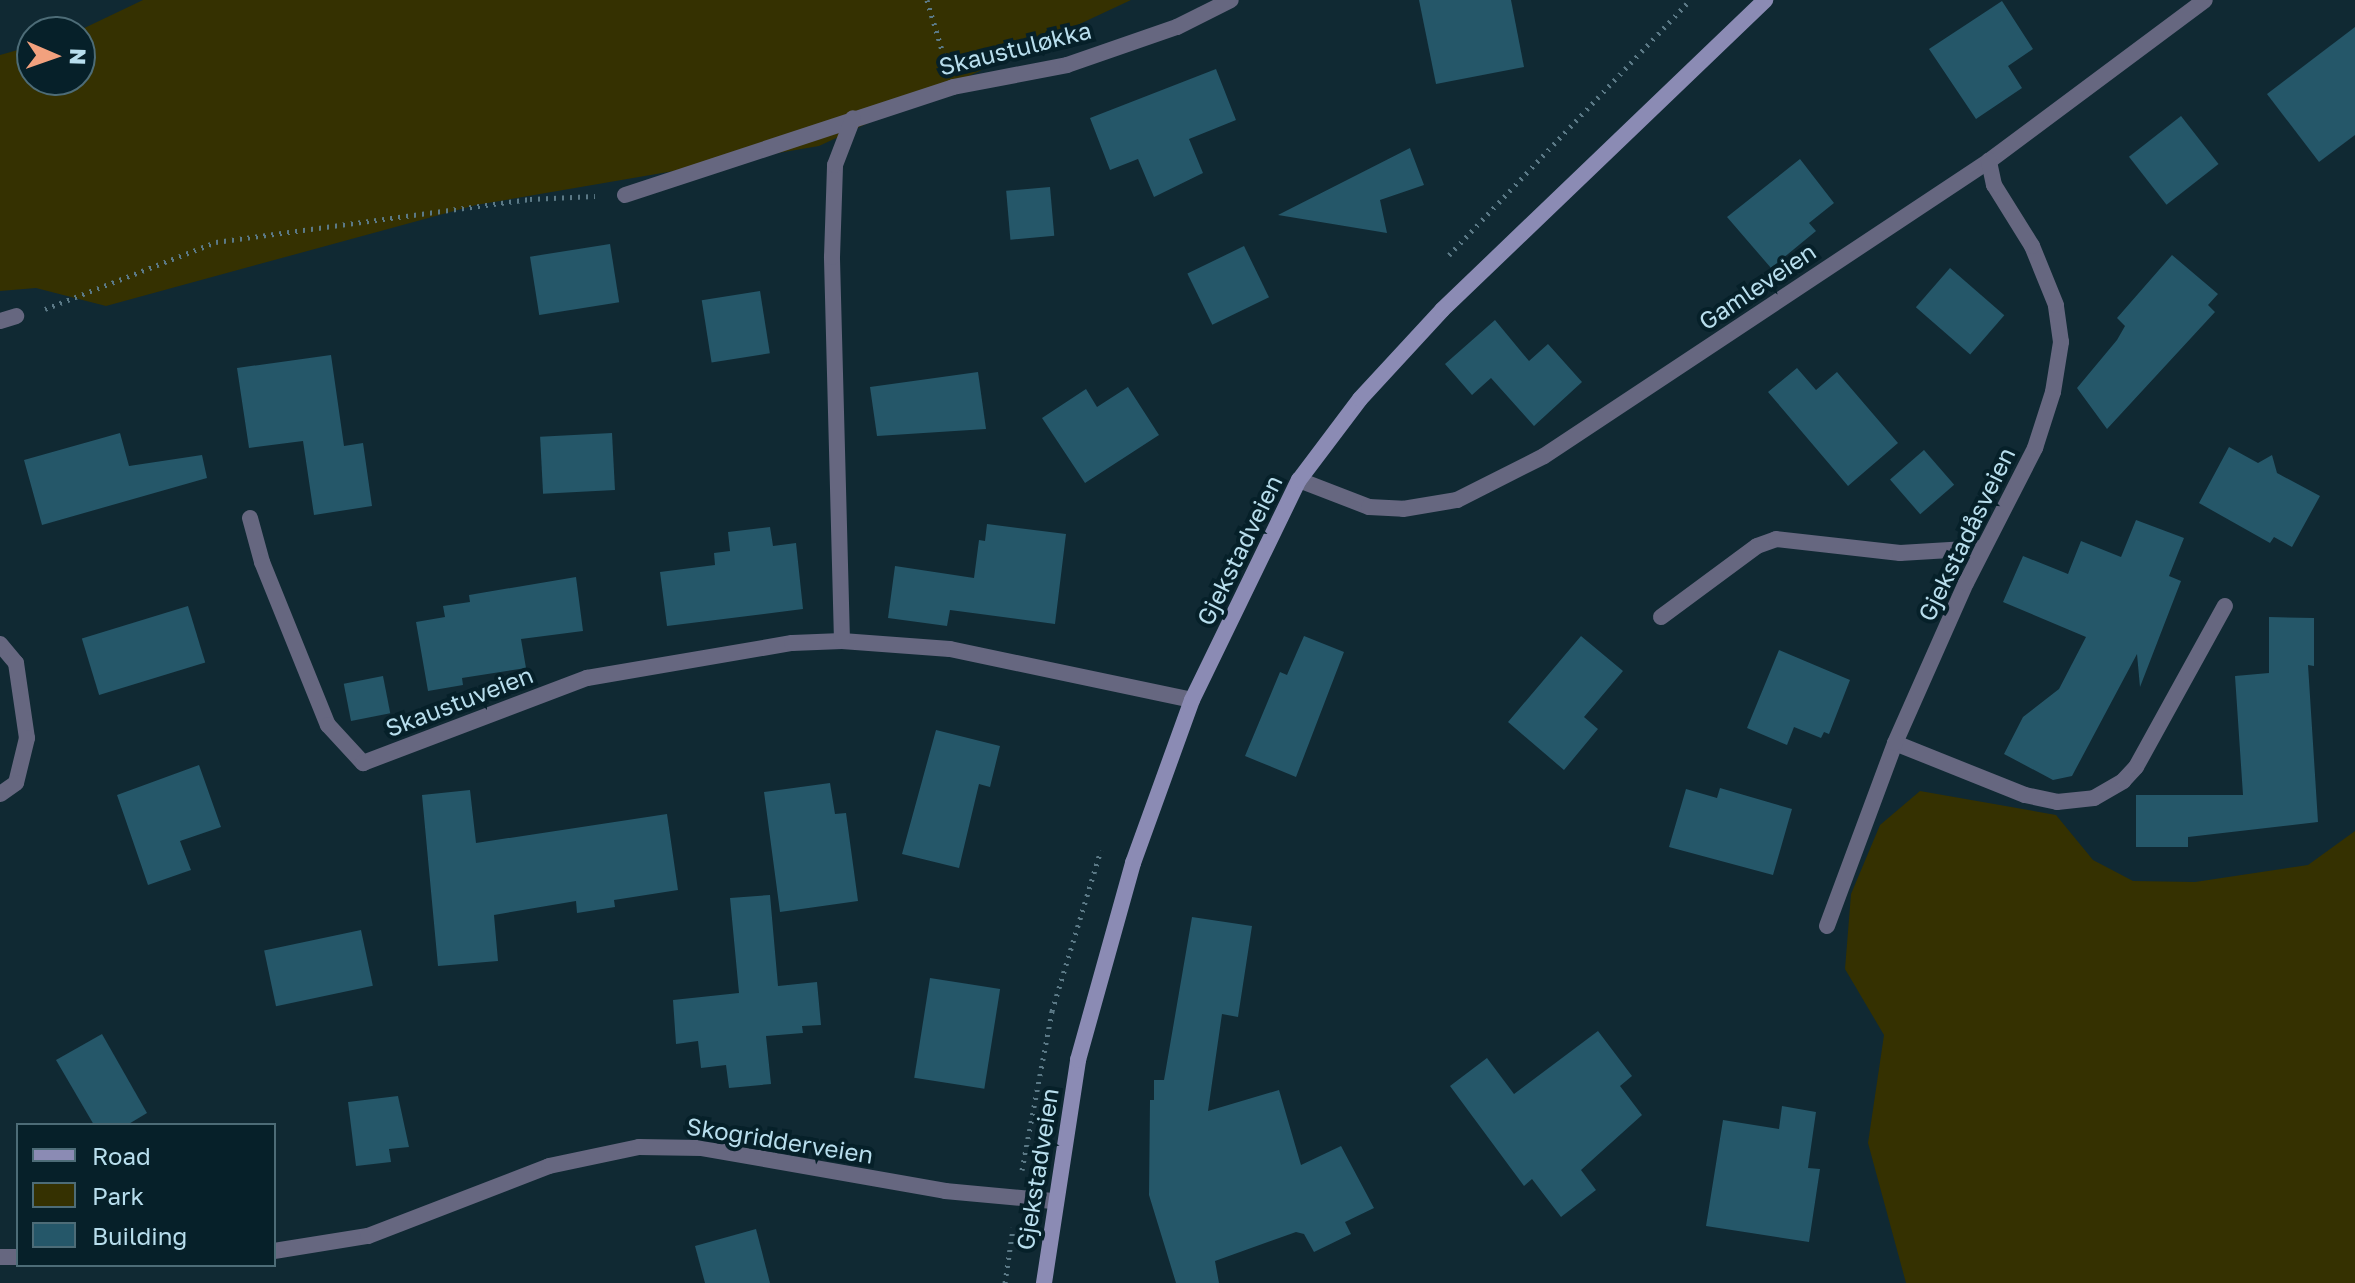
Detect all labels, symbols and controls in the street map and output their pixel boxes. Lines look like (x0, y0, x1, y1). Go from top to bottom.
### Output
street label: Skaustuløkka (936, 15, 1094, 81)
north arrow (16, 16, 96, 96)
text: N (65, 48, 92, 66)
street label: Gamleveien (1693, 236, 1821, 336)
street label: Gjekstadåsveien (1911, 442, 2021, 626)
street label: Gjekstadveien (1190, 470, 1288, 630)
street label: Skaustuveien (381, 660, 537, 742)
street label: Gjekstadveien (1010, 1086, 1064, 1252)
street label: Skogridderveien (684, 1111, 876, 1169)
legend (16, 1123, 276, 1267)
text: Road (92, 1141, 151, 1170)
text: Park (92, 1181, 144, 1210)
text: Building (92, 1221, 187, 1250)

